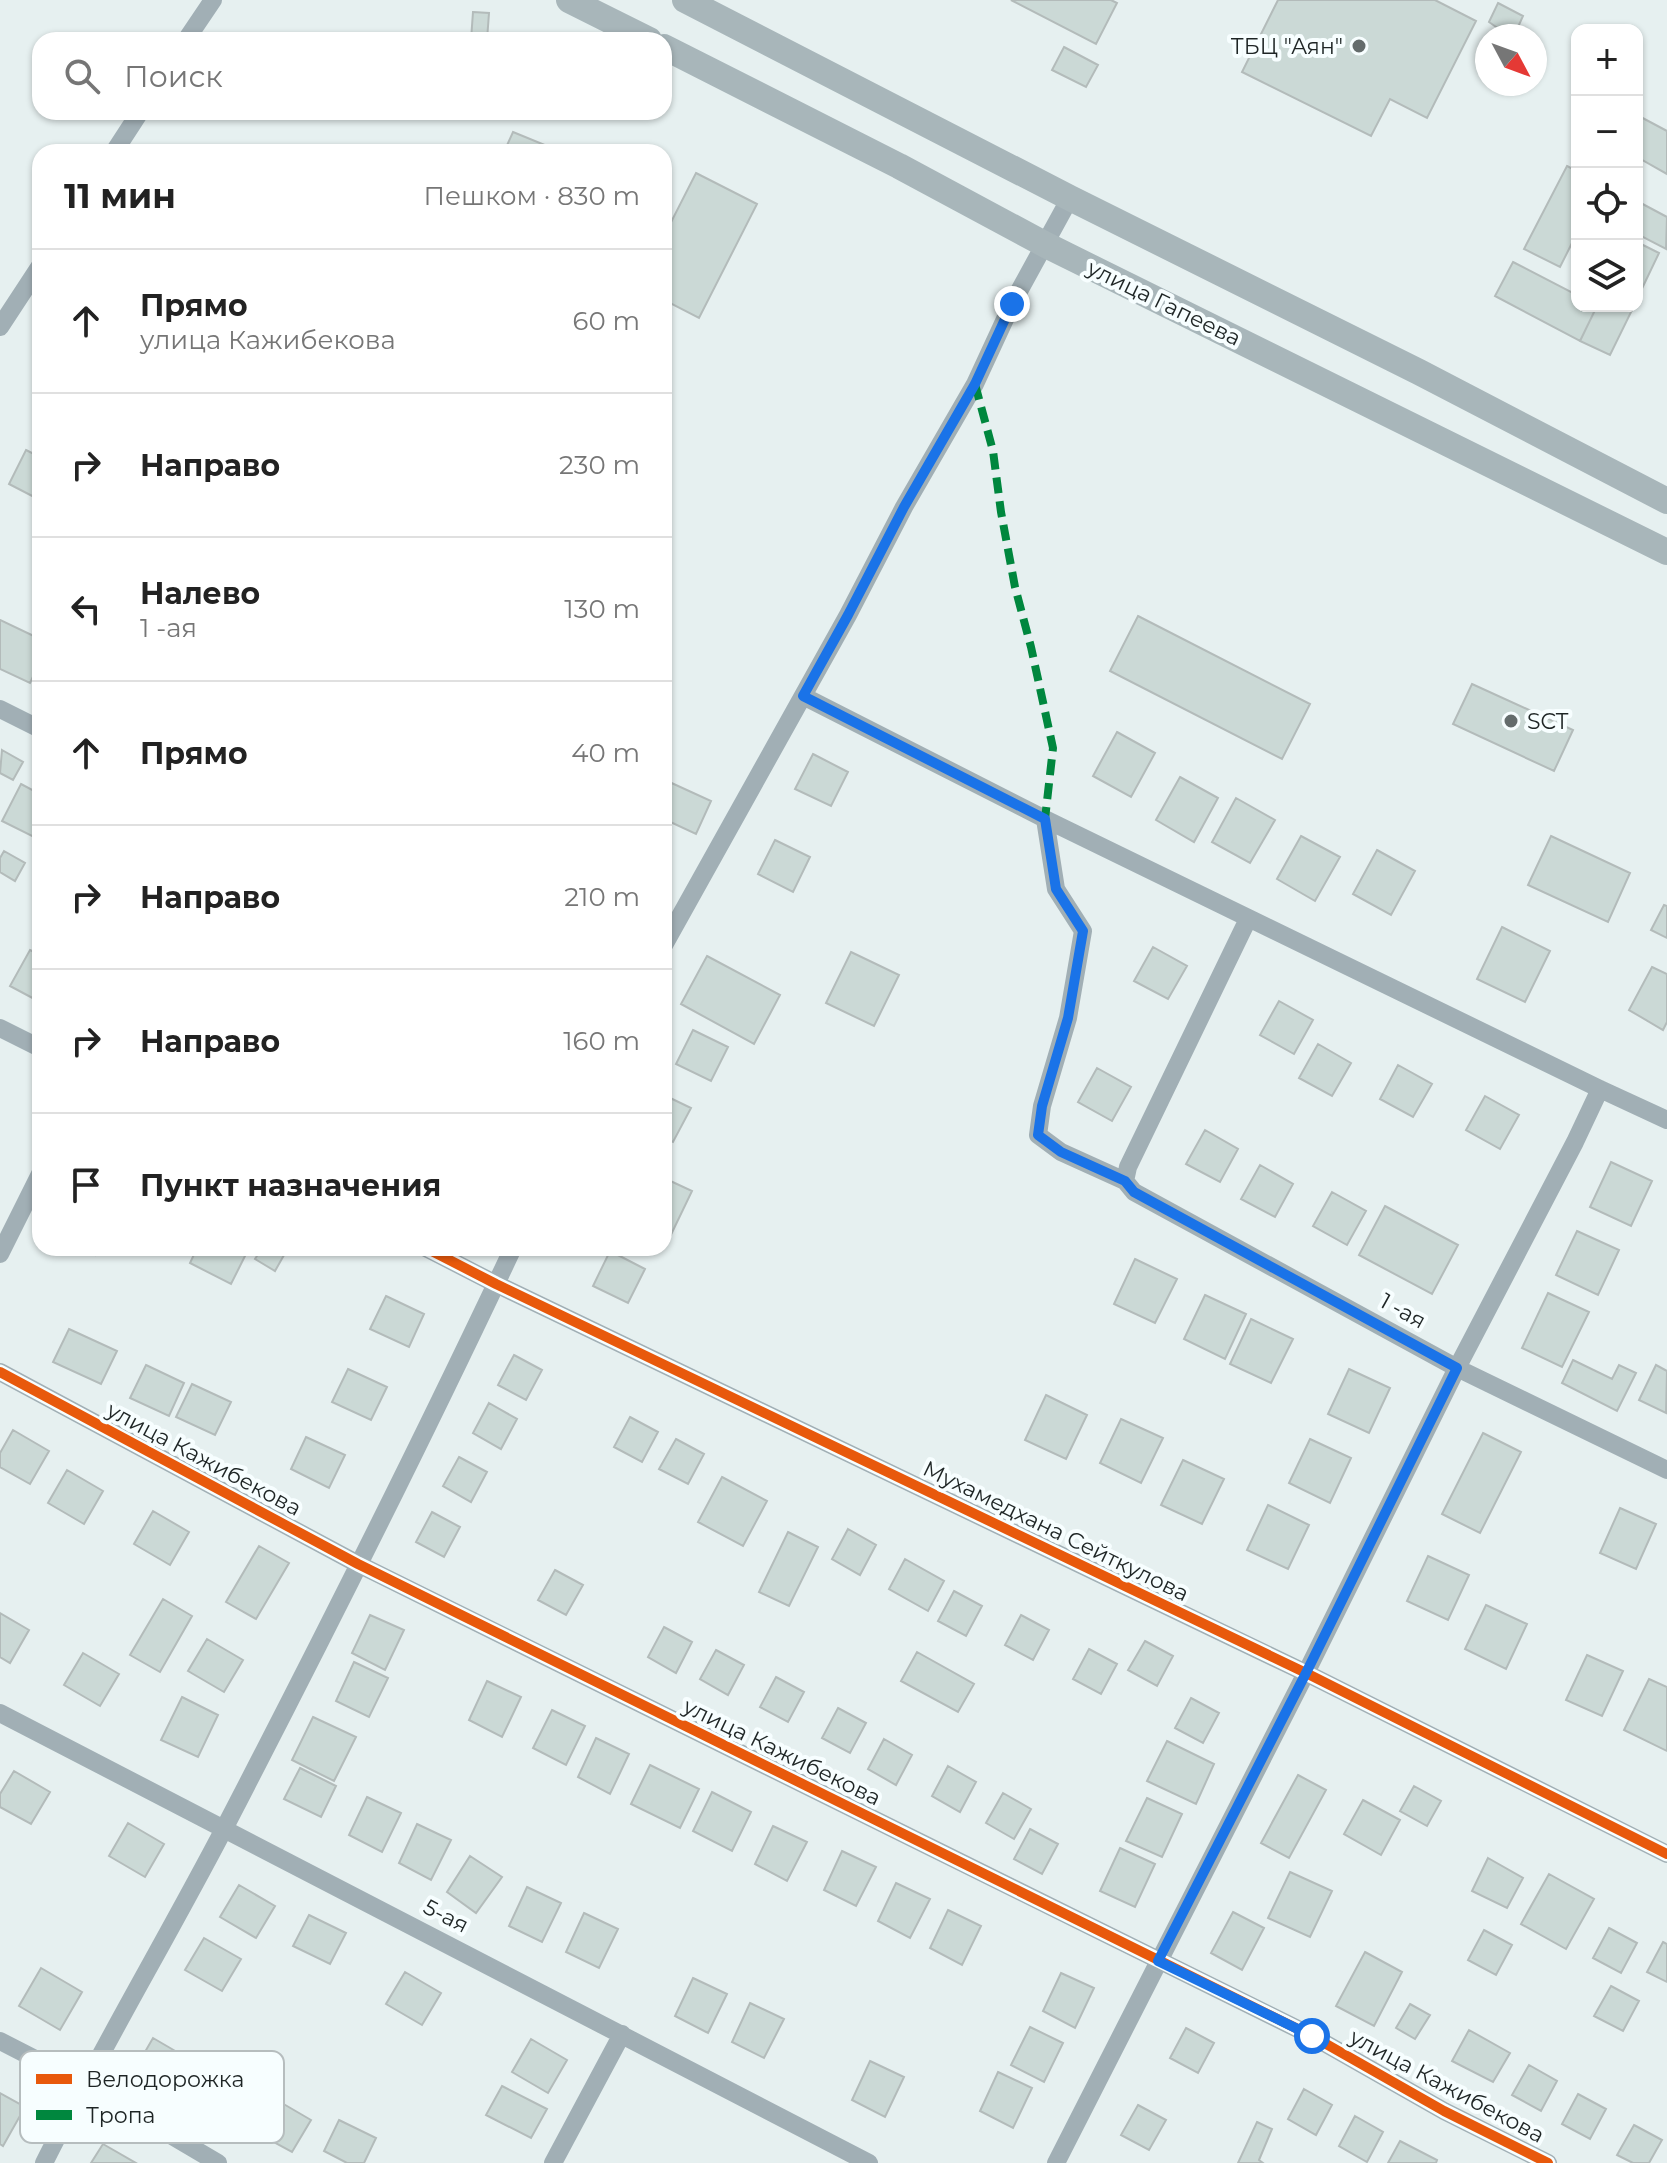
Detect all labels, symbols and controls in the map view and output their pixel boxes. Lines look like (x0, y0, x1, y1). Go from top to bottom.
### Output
north arrow (1475, 24, 1547, 96)
map controls (1571, 24, 1643, 312)
button: + (1571, 24, 1643, 96)
search box (32, 32, 672, 120)
place label: ТБЦ "Аян" (1231, 33, 1343, 60)
marker: ТБЦ "Аян" (1350, 37, 1368, 55)
icon: search (60, 54, 104, 98)
text: Поиск (124, 58, 223, 95)
button: − (1571, 96, 1643, 168)
button: locate (1571, 168, 1643, 240)
text: 11 мин (64, 175, 176, 217)
text: Пешком · 830 m (424, 180, 640, 212)
button: layers (1571, 240, 1643, 312)
street label: улица Гапеева (1082, 254, 1245, 352)
route end (994, 286, 1030, 322)
text: Прямо (140, 287, 248, 324)
icon: ahead (64, 299, 108, 343)
text: 60 m (573, 305, 640, 337)
text: улица Кажибекова (140, 324, 396, 356)
icon: right (64, 443, 108, 487)
text: Направо (140, 447, 280, 484)
text: 230 m (559, 449, 640, 481)
text: Налево (140, 575, 260, 612)
icon: left (64, 587, 108, 631)
text: 130 m (564, 593, 640, 625)
text: 1 -ая (140, 612, 197, 644)
place label: SCT (1527, 708, 1569, 735)
marker: SCT (1502, 712, 1520, 730)
icon: ahead (64, 731, 108, 775)
text: Прямо (140, 735, 248, 772)
text: 40 m (571, 737, 640, 769)
icon: right (64, 875, 108, 919)
text: Направо (140, 879, 280, 916)
text: 210 m (564, 881, 640, 913)
icon: right (64, 1019, 108, 1063)
text: Направо (140, 1023, 280, 1060)
text: 160 m (563, 1025, 640, 1057)
icon: arrive (64, 1163, 108, 1207)
text: Пункт назначения (140, 1167, 441, 1204)
street label: 1 -ая (1375, 1287, 1431, 1335)
street label: улица Кажибекова (101, 1396, 306, 1522)
street label: Мухамедхана Сейткулова (919, 1455, 1193, 1607)
street label: улица Кажибекова (678, 1692, 885, 1812)
street label: 5-ая (419, 1893, 473, 1939)
route start (1294, 2018, 1330, 2054)
street label: улица Кажибекова (1344, 2023, 1549, 2149)
legend (20, 2051, 284, 2143)
text: Велодорожка (86, 2066, 244, 2093)
text: Тропа (86, 2102, 155, 2129)

